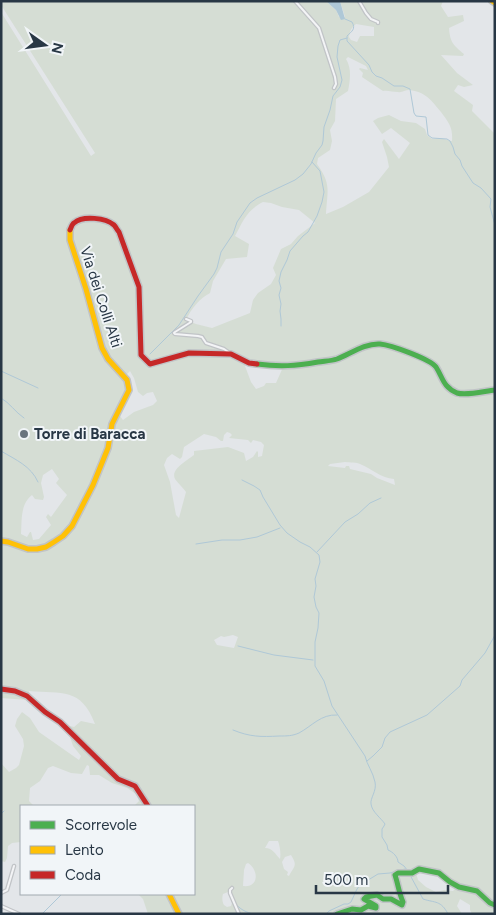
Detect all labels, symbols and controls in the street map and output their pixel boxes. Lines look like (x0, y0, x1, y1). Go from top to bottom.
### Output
north arrow (20, 20, 70, 70)
text: N (48, 41, 67, 55)
street label: Via dei Colli Alti (76, 244, 126, 350)
place label: Torre di Baracca (34, 425, 145, 443)
marker: Torre di Baracca (18, 428, 30, 440)
legend (20, 805, 195, 895)
text: Scorrevole (65, 816, 137, 834)
text: Lento (65, 841, 104, 859)
scale bar (316, 862, 448, 894)
text: Coda (65, 866, 101, 884)
text: 500 m (324, 871, 368, 889)

